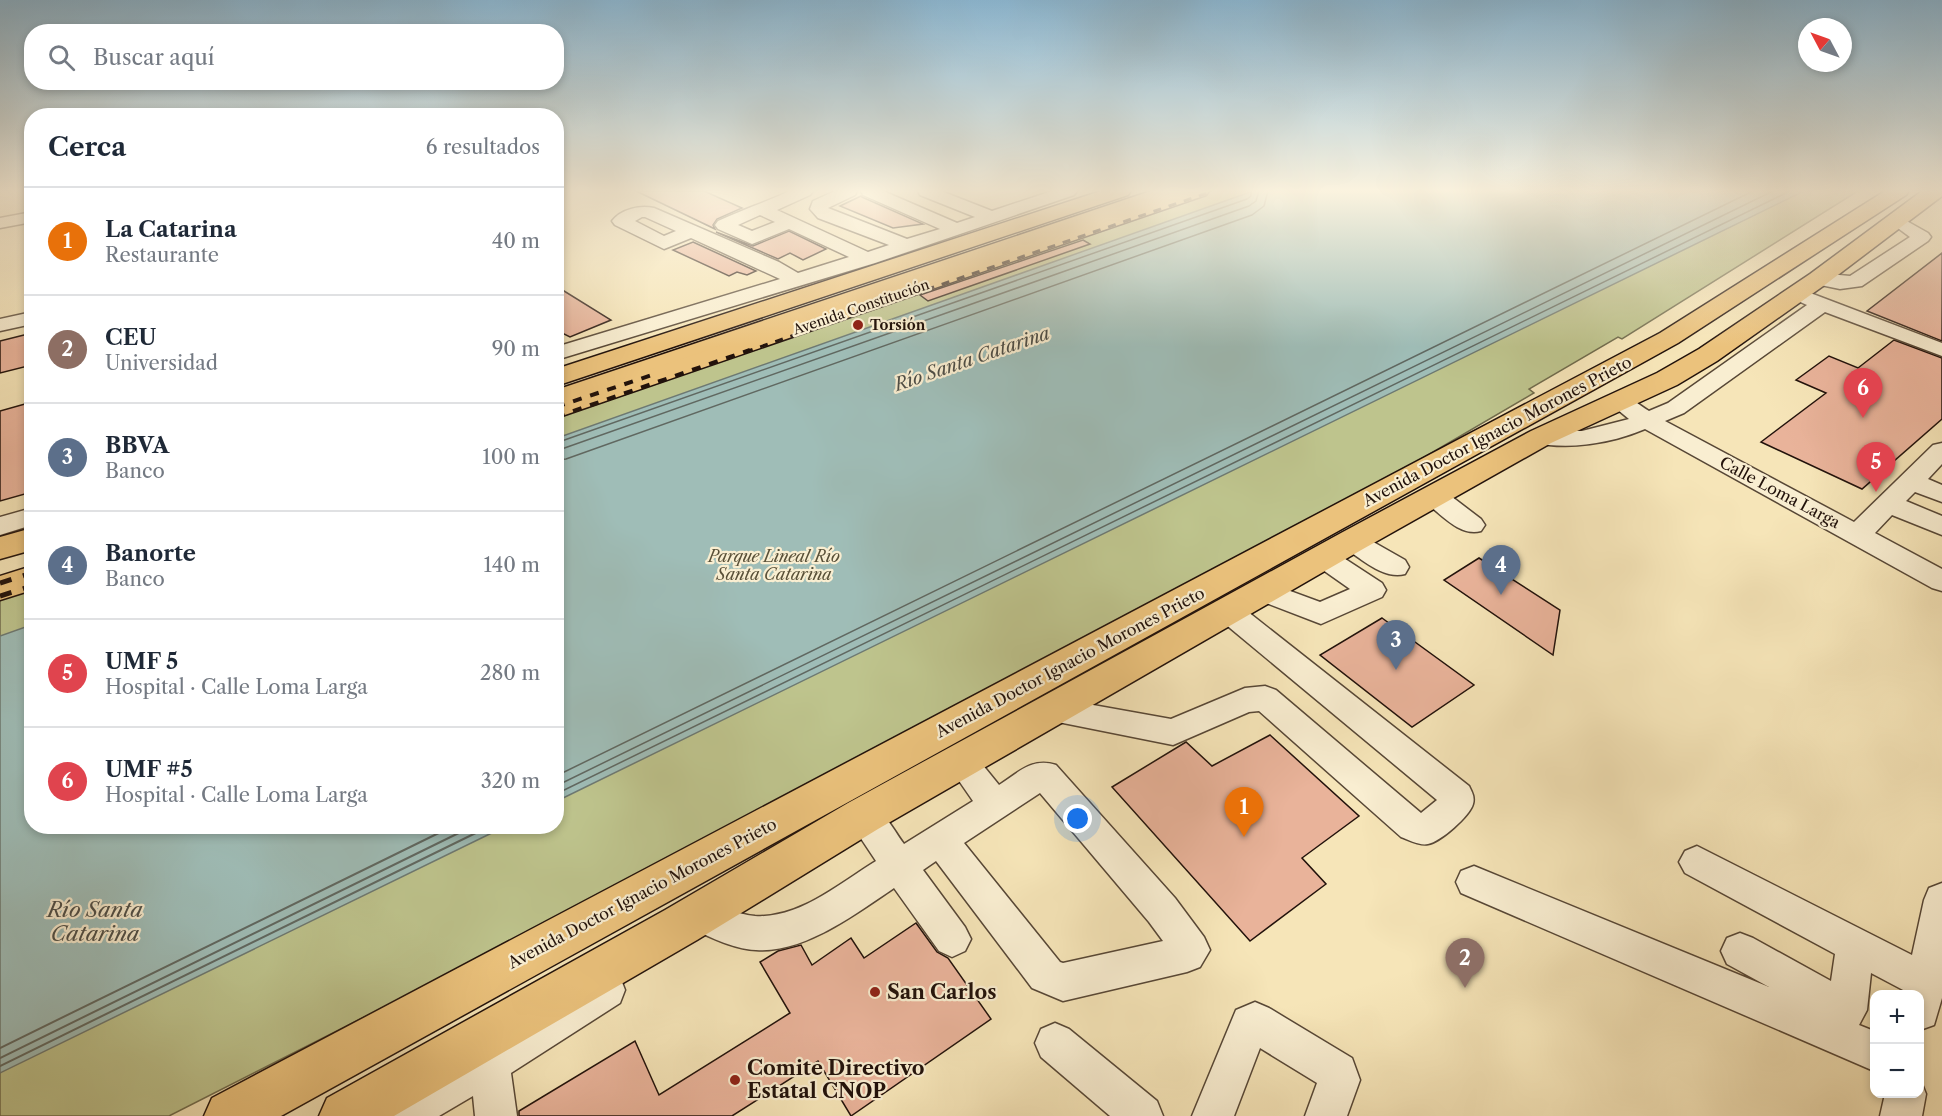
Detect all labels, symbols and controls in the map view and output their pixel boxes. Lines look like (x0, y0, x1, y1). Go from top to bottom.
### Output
north arrow (1798, 18, 1852, 72)
search box (24, 24, 564, 90)
icon: search (45, 41, 78, 74)
text: Buscar aquí (93, 44, 215, 71)
text: Cerca (48, 131, 126, 163)
text: 6 resultados (426, 135, 540, 159)
text: La Catarina (105, 216, 237, 243)
text: 1 (63, 229, 72, 253)
text: 40 m (492, 229, 540, 253)
text: Restaurante (105, 243, 219, 267)
street label: Avenida Constitución (790, 275, 932, 339)
place label: Torsión (870, 316, 926, 334)
marker: Torsión (851, 318, 865, 332)
water label: Río Santa Catarina (889, 322, 1053, 397)
text: CEU (105, 324, 157, 351)
text: 2 (62, 337, 73, 361)
text: 90 m (492, 337, 540, 361)
text: Universidad (105, 351, 218, 375)
street label: Avenida Doctor Ignacio Morones Prieto (1358, 351, 1635, 511)
pin: 6 (1844, 368, 1882, 418)
text: BBVA (105, 432, 169, 459)
pin: 5 (1856, 442, 1896, 492)
text: 3 (62, 445, 73, 469)
text: 100 m (482, 445, 540, 469)
street label: Calle Loma Larga (1716, 452, 1844, 532)
text: Banco (105, 459, 165, 483)
text: Banorte (105, 540, 196, 567)
park label: Parque Lineal Río Santa Catarina (706, 546, 840, 584)
pin: 4 (1482, 546, 1520, 595)
text: 4 (62, 553, 73, 577)
text: 140 m (483, 553, 540, 577)
text: Banco (105, 567, 165, 591)
street label: Avenida Doctor Ignacio Morones Prieto (931, 582, 1208, 742)
pin: 3 (1376, 620, 1416, 670)
text: UMF 5 (105, 648, 178, 675)
text: 5 (62, 661, 73, 685)
text: 280 m (480, 661, 540, 685)
text: Hospital · Calle Loma Larga (105, 675, 368, 699)
text: UMF #5 (105, 756, 193, 783)
text: 6 (62, 769, 73, 793)
text: 320 m (481, 769, 540, 793)
text: Hospital · Calle Loma Larga (105, 783, 368, 807)
pin: 1 (1224, 788, 1264, 837)
your location (1063, 804, 1092, 833)
street label: Avenida Doctor Ignacio Morones Prieto (503, 813, 780, 973)
water label: Río Santa Catarina (45, 897, 143, 946)
pin: 2 (1446, 938, 1484, 988)
place label: San Carlos (887, 980, 997, 1004)
marker: San Carlos (868, 985, 882, 999)
map controls (1870, 990, 1924, 1098)
button: + (1870, 990, 1924, 1044)
button: − (1870, 1044, 1924, 1098)
place label: Comite Directivo Estatal CNOP (747, 1056, 924, 1103)
marker: Comite Directivo Estatal CNOP (728, 1073, 742, 1087)

